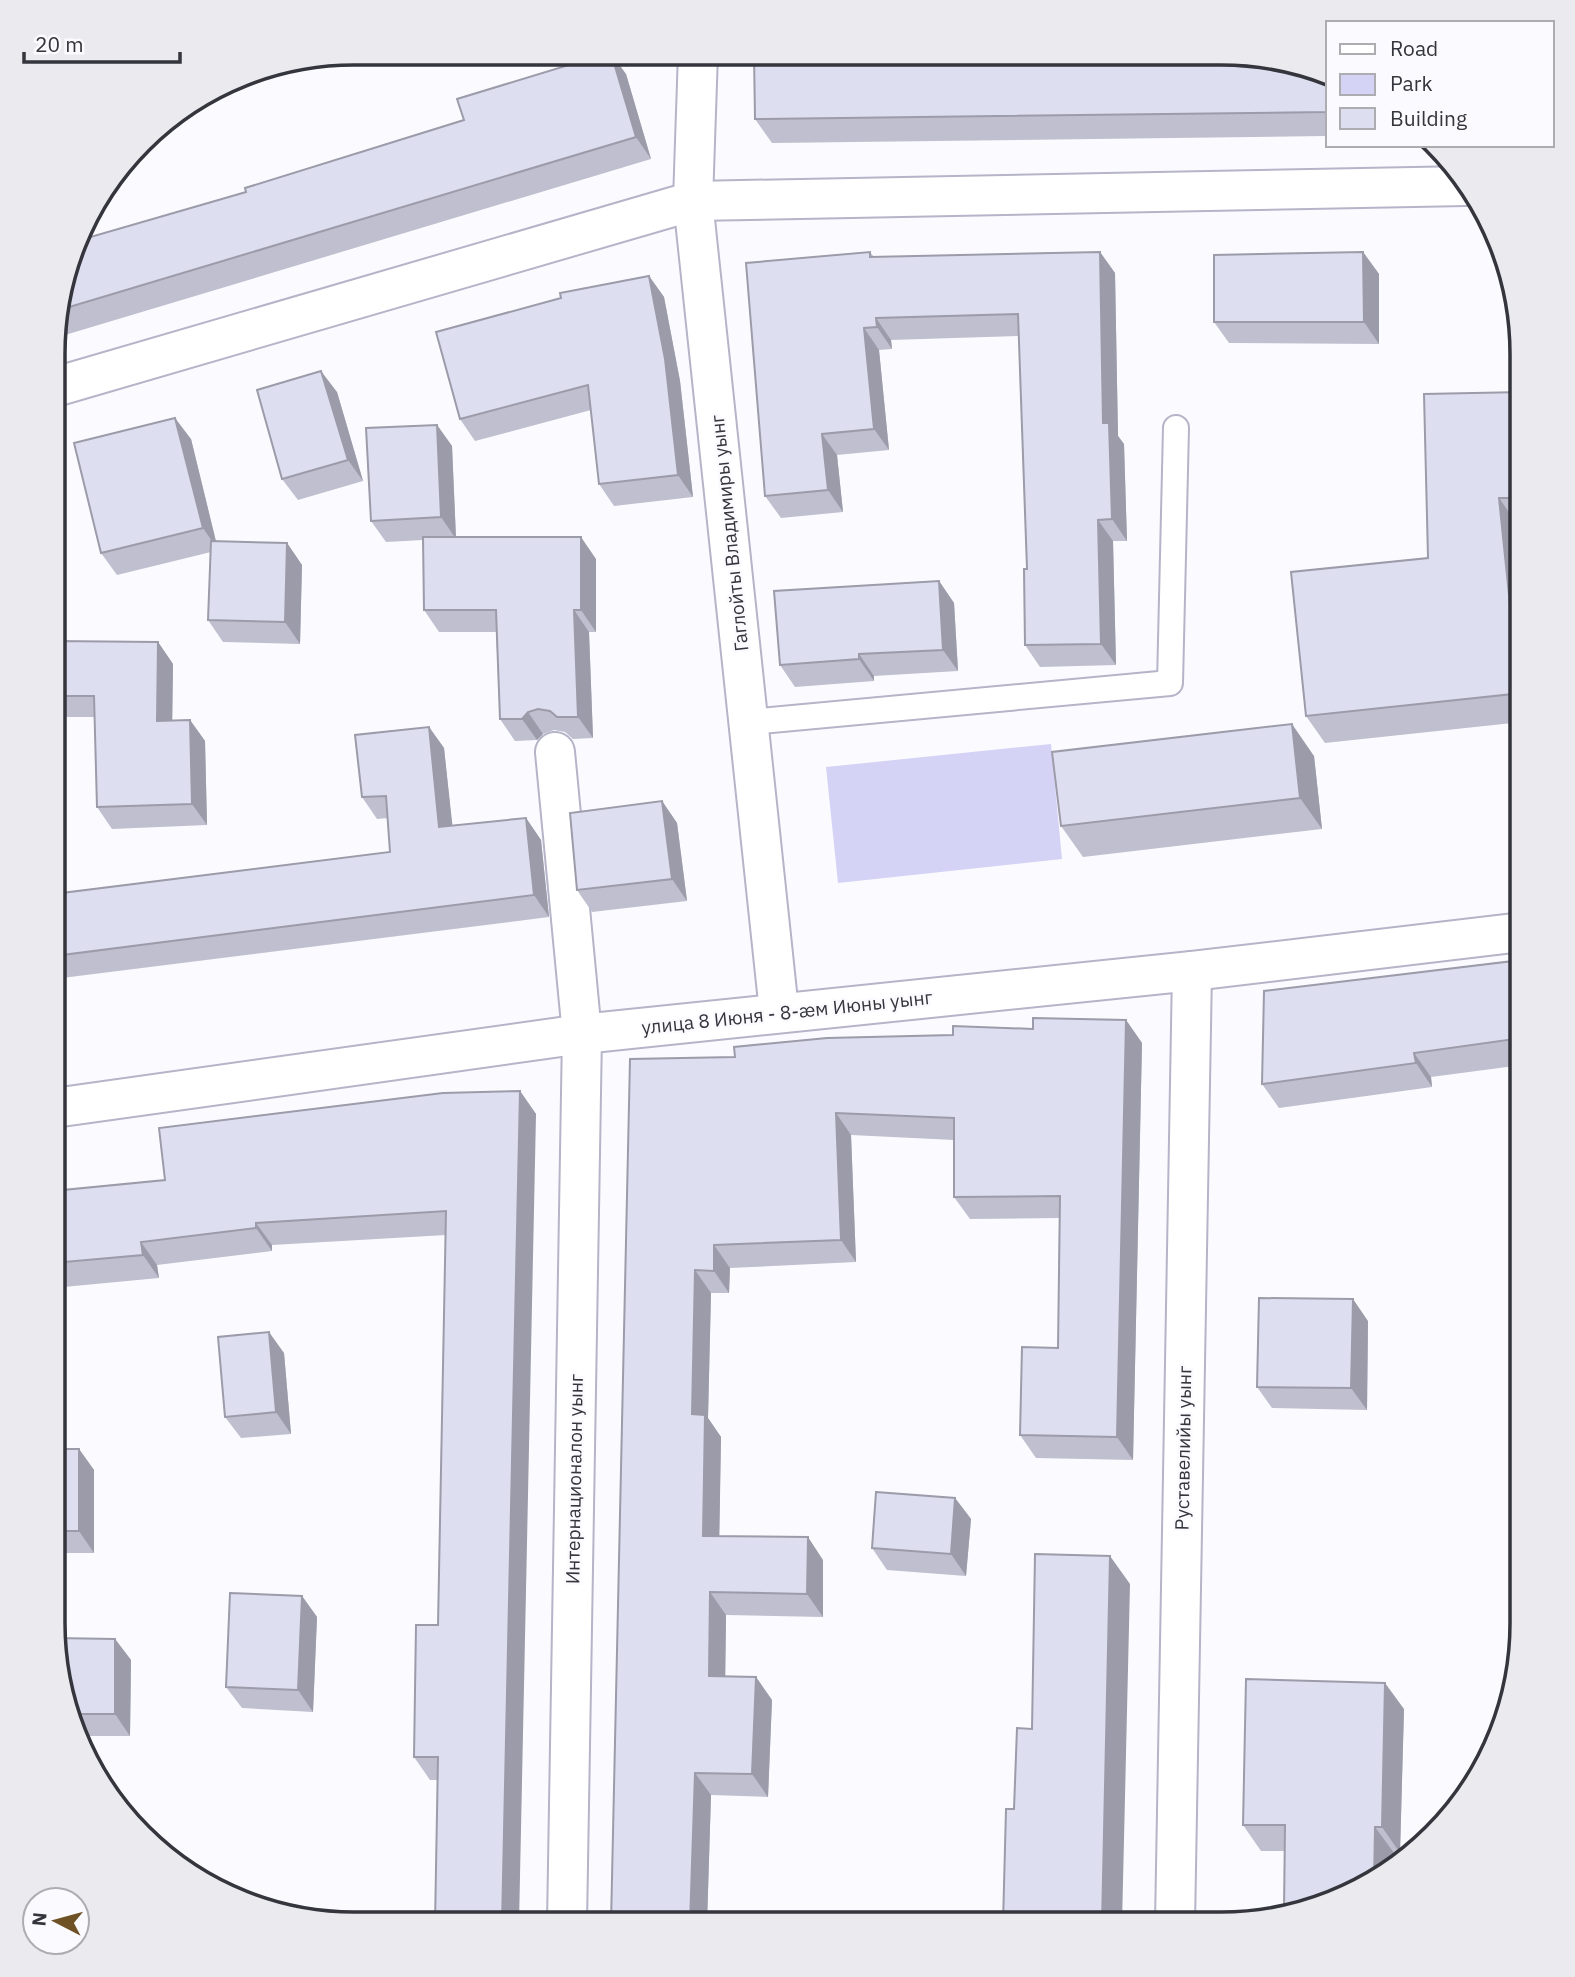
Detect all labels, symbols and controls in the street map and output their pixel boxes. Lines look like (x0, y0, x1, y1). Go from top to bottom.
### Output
scale bar (24, 21, 180, 65)
legend (1326, 21, 1554, 147)
text: 20 m (35, 30, 84, 58)
text: Road (1390, 34, 1438, 62)
text: Park (1390, 69, 1433, 97)
text: Building (1390, 104, 1467, 132)
street label: Гаглойты Владимиры уынг (705, 413, 753, 653)
street label: улица 8 Июня - 8-ӕм Июны уынг (640, 985, 934, 1039)
street label: Руставелийы уынг (1170, 1366, 1196, 1530)
street label: Интернационалон уынг (560, 1374, 588, 1584)
north arrow (21, 1886, 91, 1956)
text: N (26, 1911, 52, 1927)

